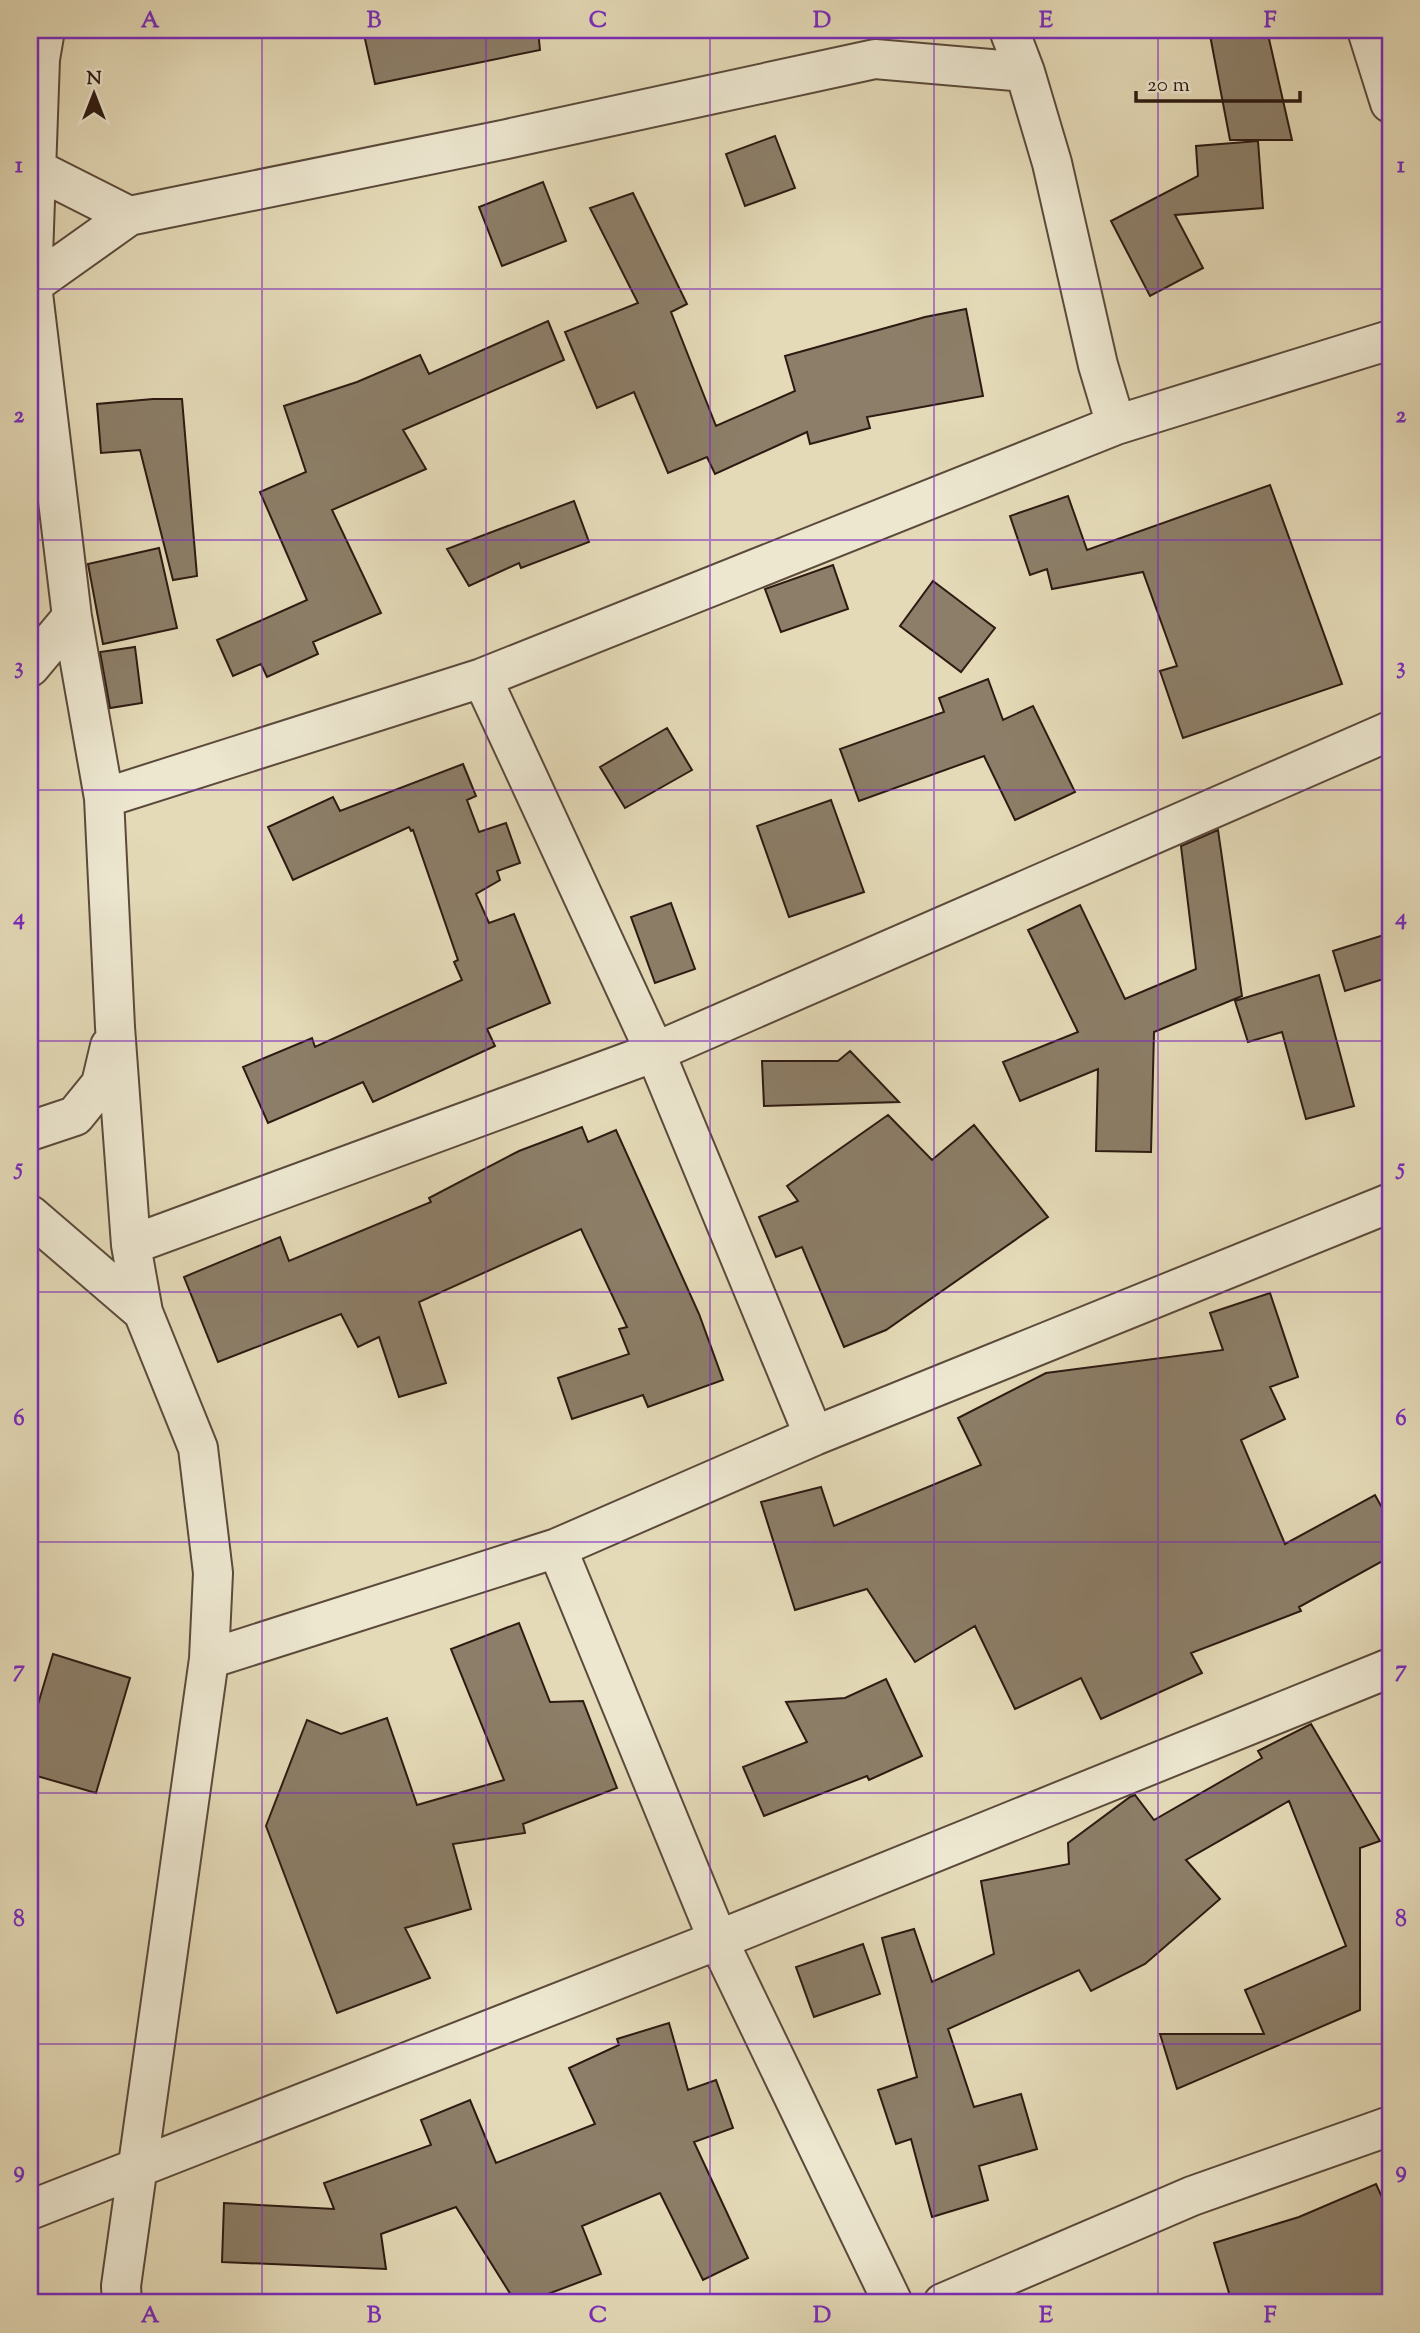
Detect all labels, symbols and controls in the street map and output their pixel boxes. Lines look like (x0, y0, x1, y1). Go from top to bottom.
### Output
text: A (141, 5, 160, 38)
text: B (367, 5, 382, 38)
text: C (589, 5, 607, 38)
text: D (813, 5, 831, 38)
text: E (1039, 5, 1053, 38)
text: F (1264, 5, 1277, 38)
north arrow (60, 60, 130, 130)
scale bar (1136, 60, 1301, 104)
text: N (86, 66, 102, 93)
text: 20 m (1147, 71, 1190, 101)
text: 1 (15, 150, 23, 183)
text: 1 (1397, 150, 1405, 183)
text: 2 (14, 400, 25, 433)
text: 2 (1396, 400, 1407, 433)
text: 3 (14, 651, 24, 684)
text: 3 (1396, 651, 1406, 684)
text: 4 (12, 902, 25, 935)
text: 4 (1394, 902, 1407, 935)
text: 5 (13, 1152, 23, 1185)
text: 5 (1395, 1152, 1405, 1185)
text: 6 (13, 1403, 25, 1436)
text: 6 (1395, 1403, 1407, 1436)
text: 7 (13, 1654, 25, 1687)
text: 7 (1395, 1654, 1407, 1687)
text: 8 (13, 1904, 25, 1937)
text: 8 (1395, 1904, 1407, 1937)
text: 9 (13, 2155, 25, 2188)
text: 9 (1395, 2155, 1407, 2188)
text: A (141, 2300, 160, 2333)
text: B (367, 2300, 382, 2333)
text: C (589, 2300, 607, 2333)
text: D (813, 2300, 831, 2333)
text: E (1039, 2300, 1053, 2333)
text: F (1264, 2300, 1277, 2333)

